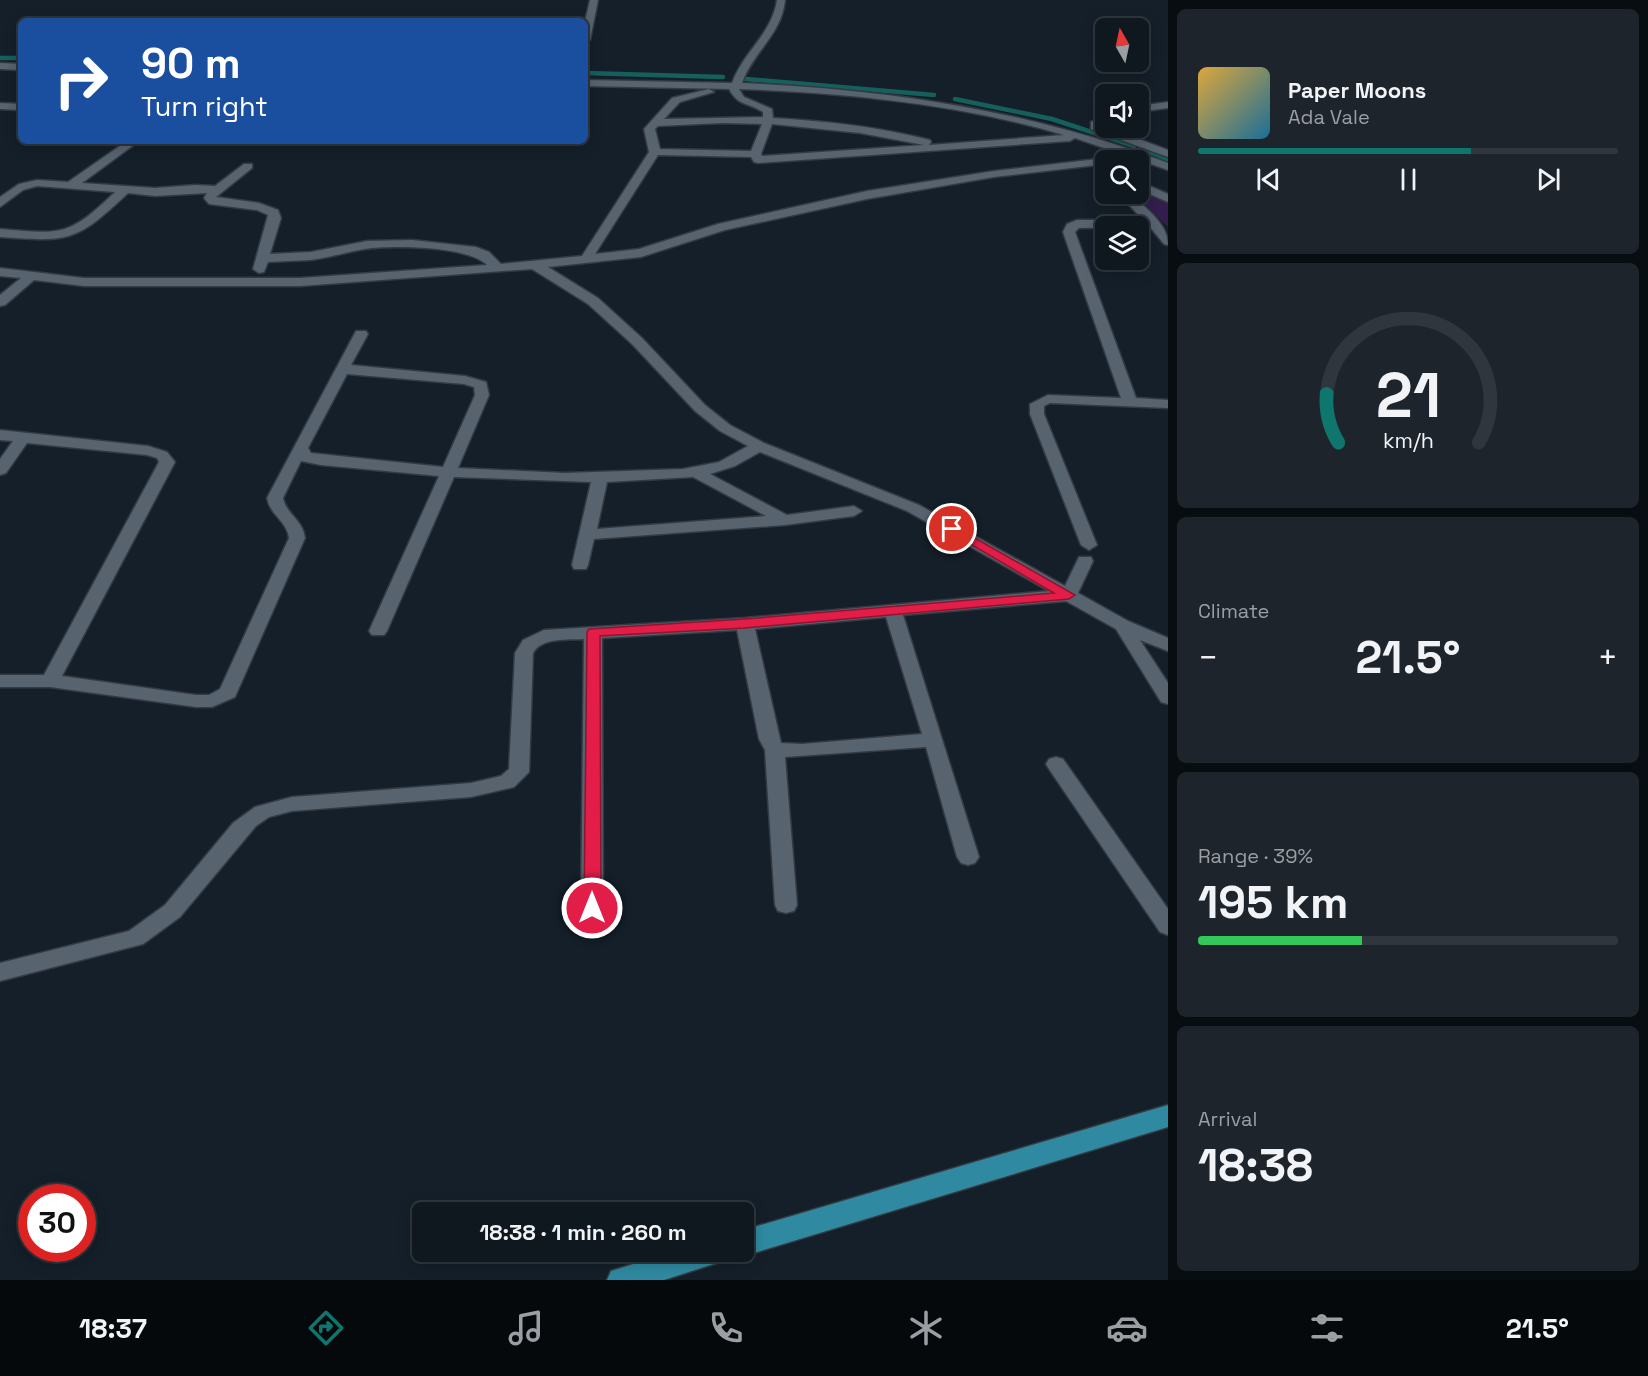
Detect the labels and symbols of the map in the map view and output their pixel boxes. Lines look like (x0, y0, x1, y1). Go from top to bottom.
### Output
north arrow (1095, 18, 1149, 72)
pin (926, 503, 977, 554)
position arrow (560, 876, 624, 940)
speed limit sign: 30 (18, 1184, 96, 1262)

